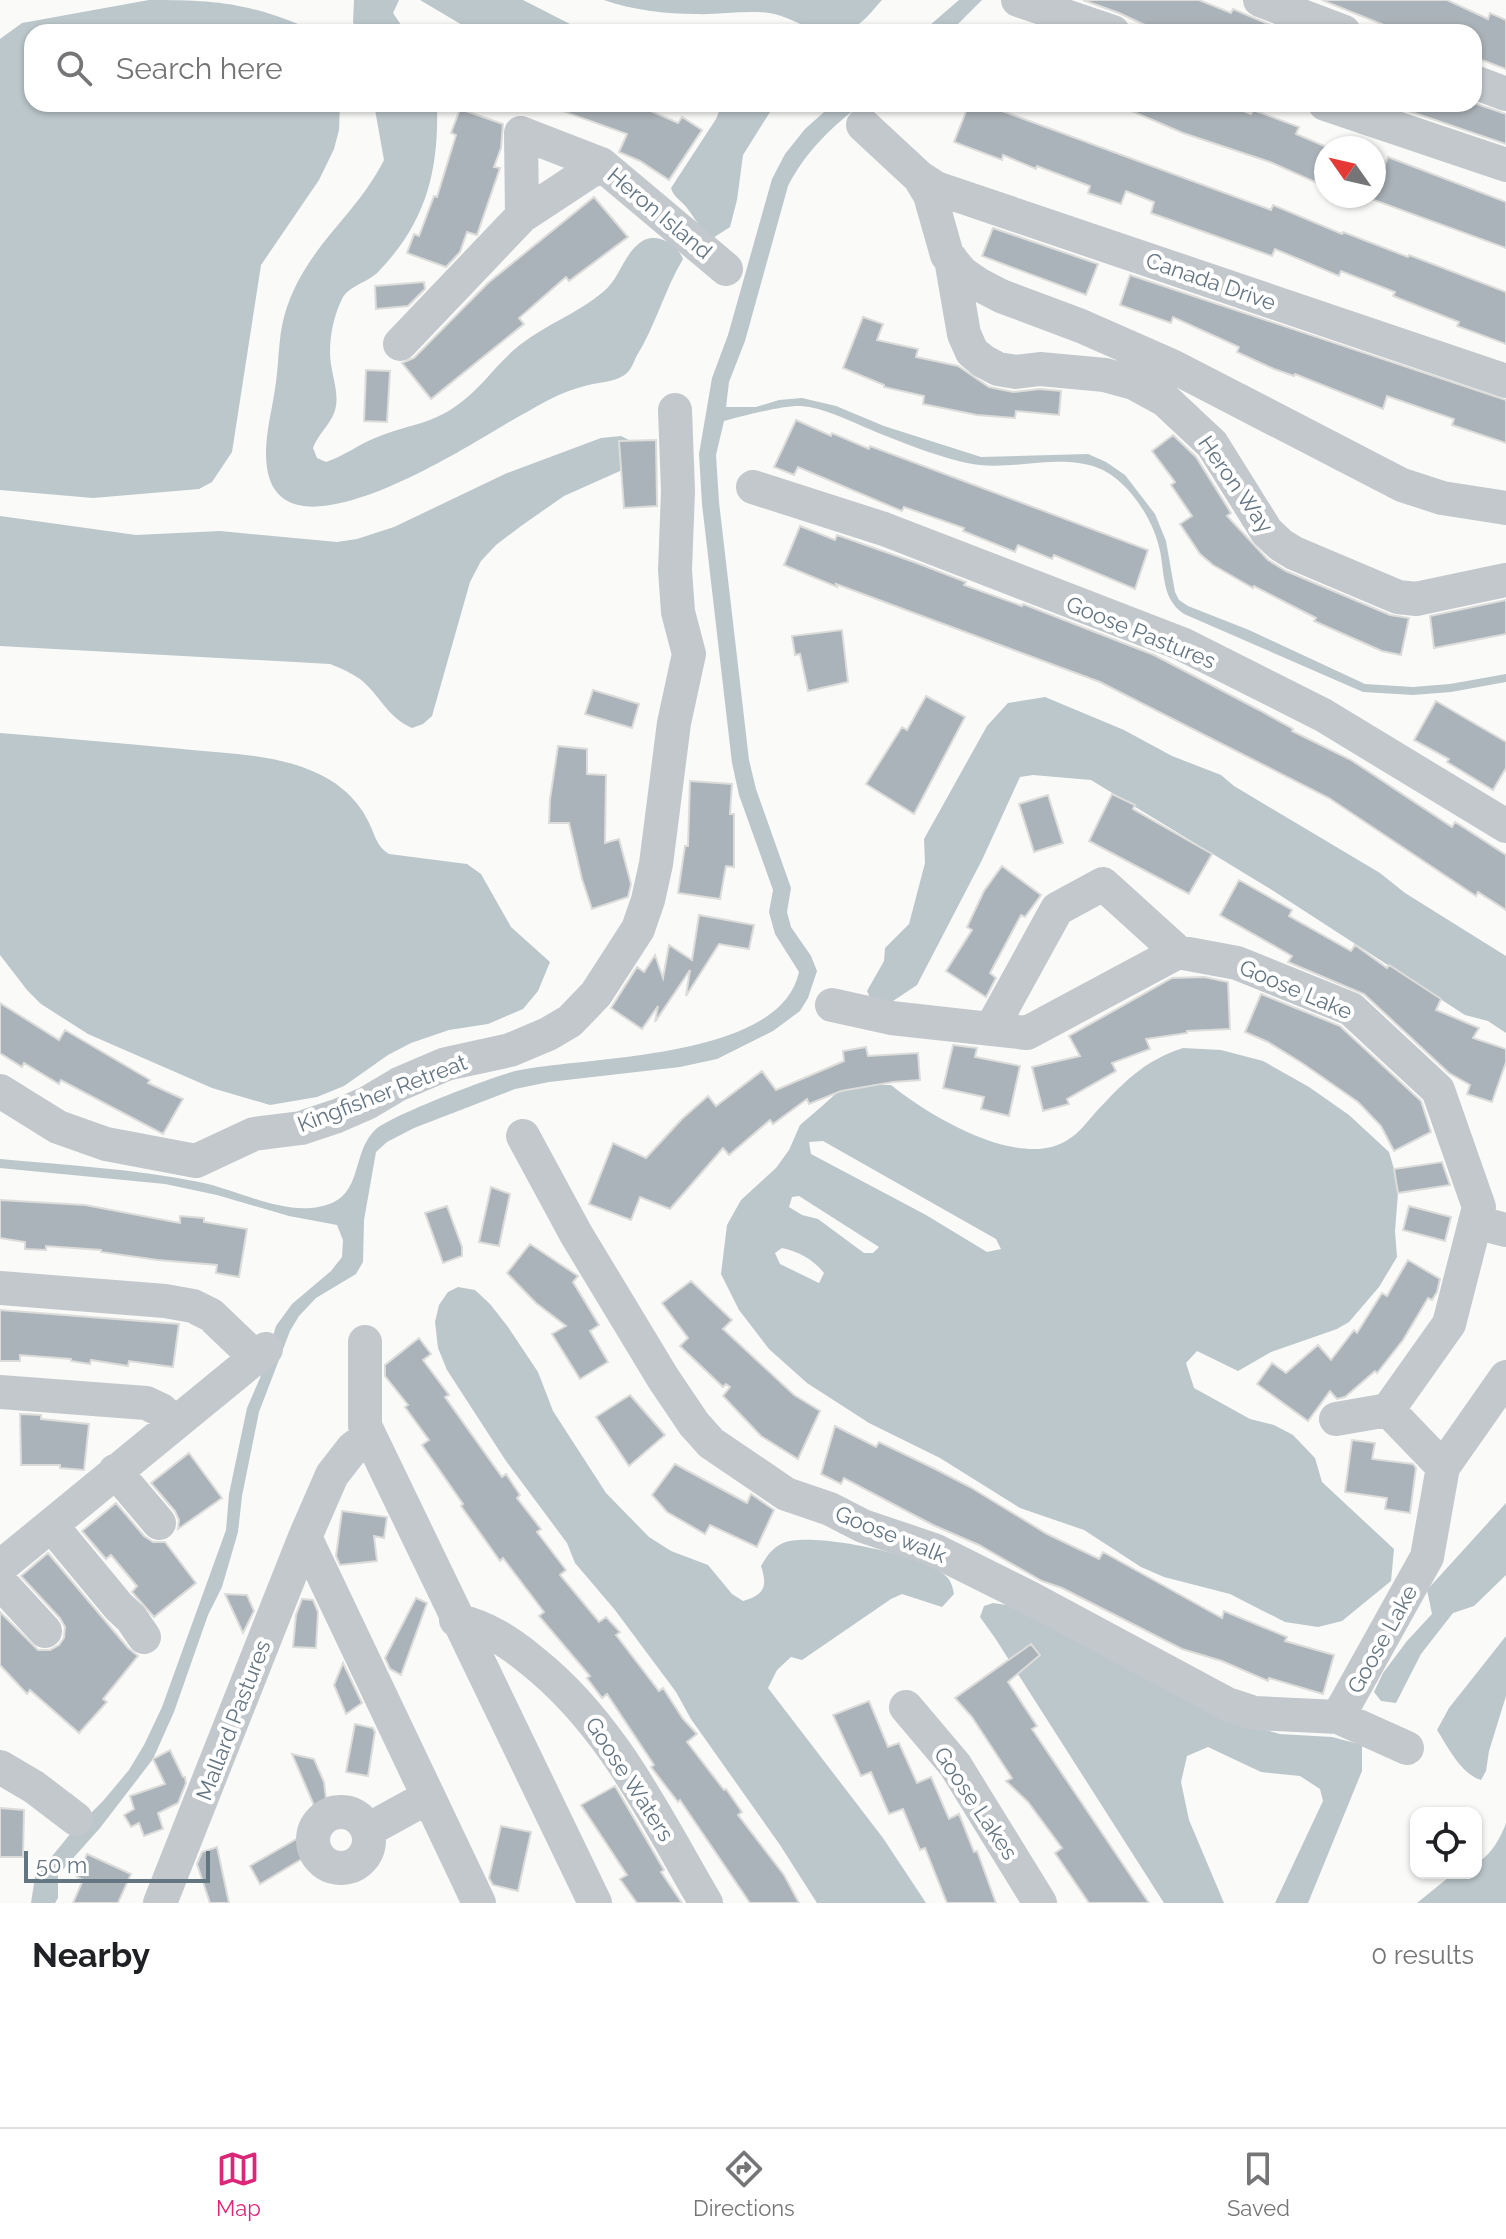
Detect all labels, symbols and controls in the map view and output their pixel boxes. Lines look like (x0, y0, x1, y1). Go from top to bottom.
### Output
search box (24, 24, 1482, 112)
icon: search (52, 46, 96, 90)
text: Search here (116, 51, 283, 86)
north arrow (1314, 136, 1386, 208)
street label: Heron Island (602, 162, 718, 264)
street label: Canada Drive (1143, 247, 1279, 315)
street label: Heron Way (1193, 430, 1279, 538)
street label: Goose Pastures (1063, 590, 1219, 674)
street label: Goose Lake (1236, 954, 1356, 1024)
street label: Kingfisher Retreat (294, 1048, 471, 1137)
street label: Goose walk (832, 1500, 951, 1568)
street label: Goose Lake (1342, 1580, 1422, 1698)
street label: Mallard Pastures (191, 1636, 275, 1804)
street label: Goose Waters (580, 1712, 680, 1846)
street label: Goose Lakes (929, 1742, 1023, 1864)
map controls (1410, 1807, 1482, 1879)
button: locate (1410, 1807, 1482, 1879)
scale bar (24, 1847, 210, 1883)
text: 50 m (36, 1852, 87, 1878)
text: Nearby (32, 1935, 150, 1975)
text: 0 results (1371, 1940, 1474, 1970)
tab: Map (216, 2147, 261, 2221)
tab: Directions (693, 2147, 795, 2221)
tab: Saved (1227, 2147, 1290, 2221)

